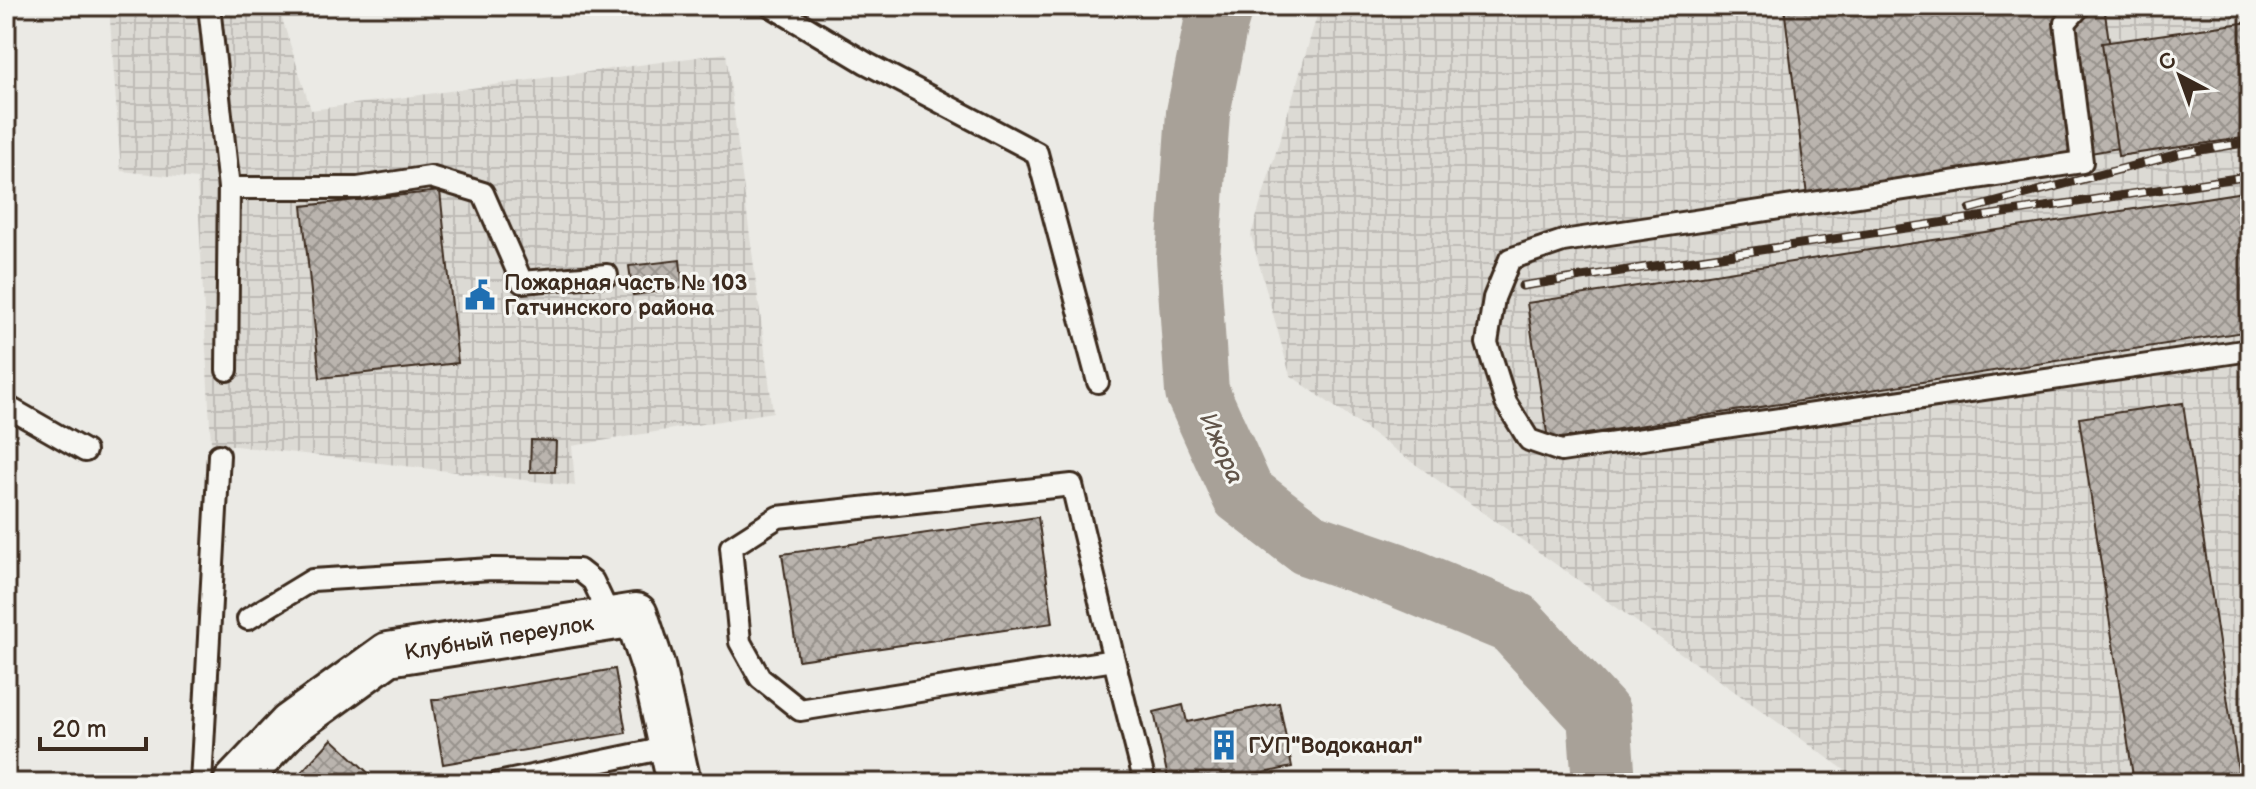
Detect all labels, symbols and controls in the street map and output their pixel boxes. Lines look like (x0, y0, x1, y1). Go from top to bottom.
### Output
north arrow (2140, 36, 2220, 116)
text: С (2153, 47, 2182, 77)
place label: Пожарная часть № 103 Гатчинского района (504, 270, 747, 322)
public building icon: Пожарная часть № 103 Гатчинского района (463, 278, 497, 312)
water label: Ижора (1193, 408, 1250, 488)
street label: Клубный переулок (403, 610, 596, 667)
scale bar (40, 701, 146, 751)
text: 20 m (52, 715, 107, 744)
building icon: ГУП"Водоканал" (1207, 728, 1241, 762)
place label: ГУП"Водоканал" (1248, 733, 1423, 760)

